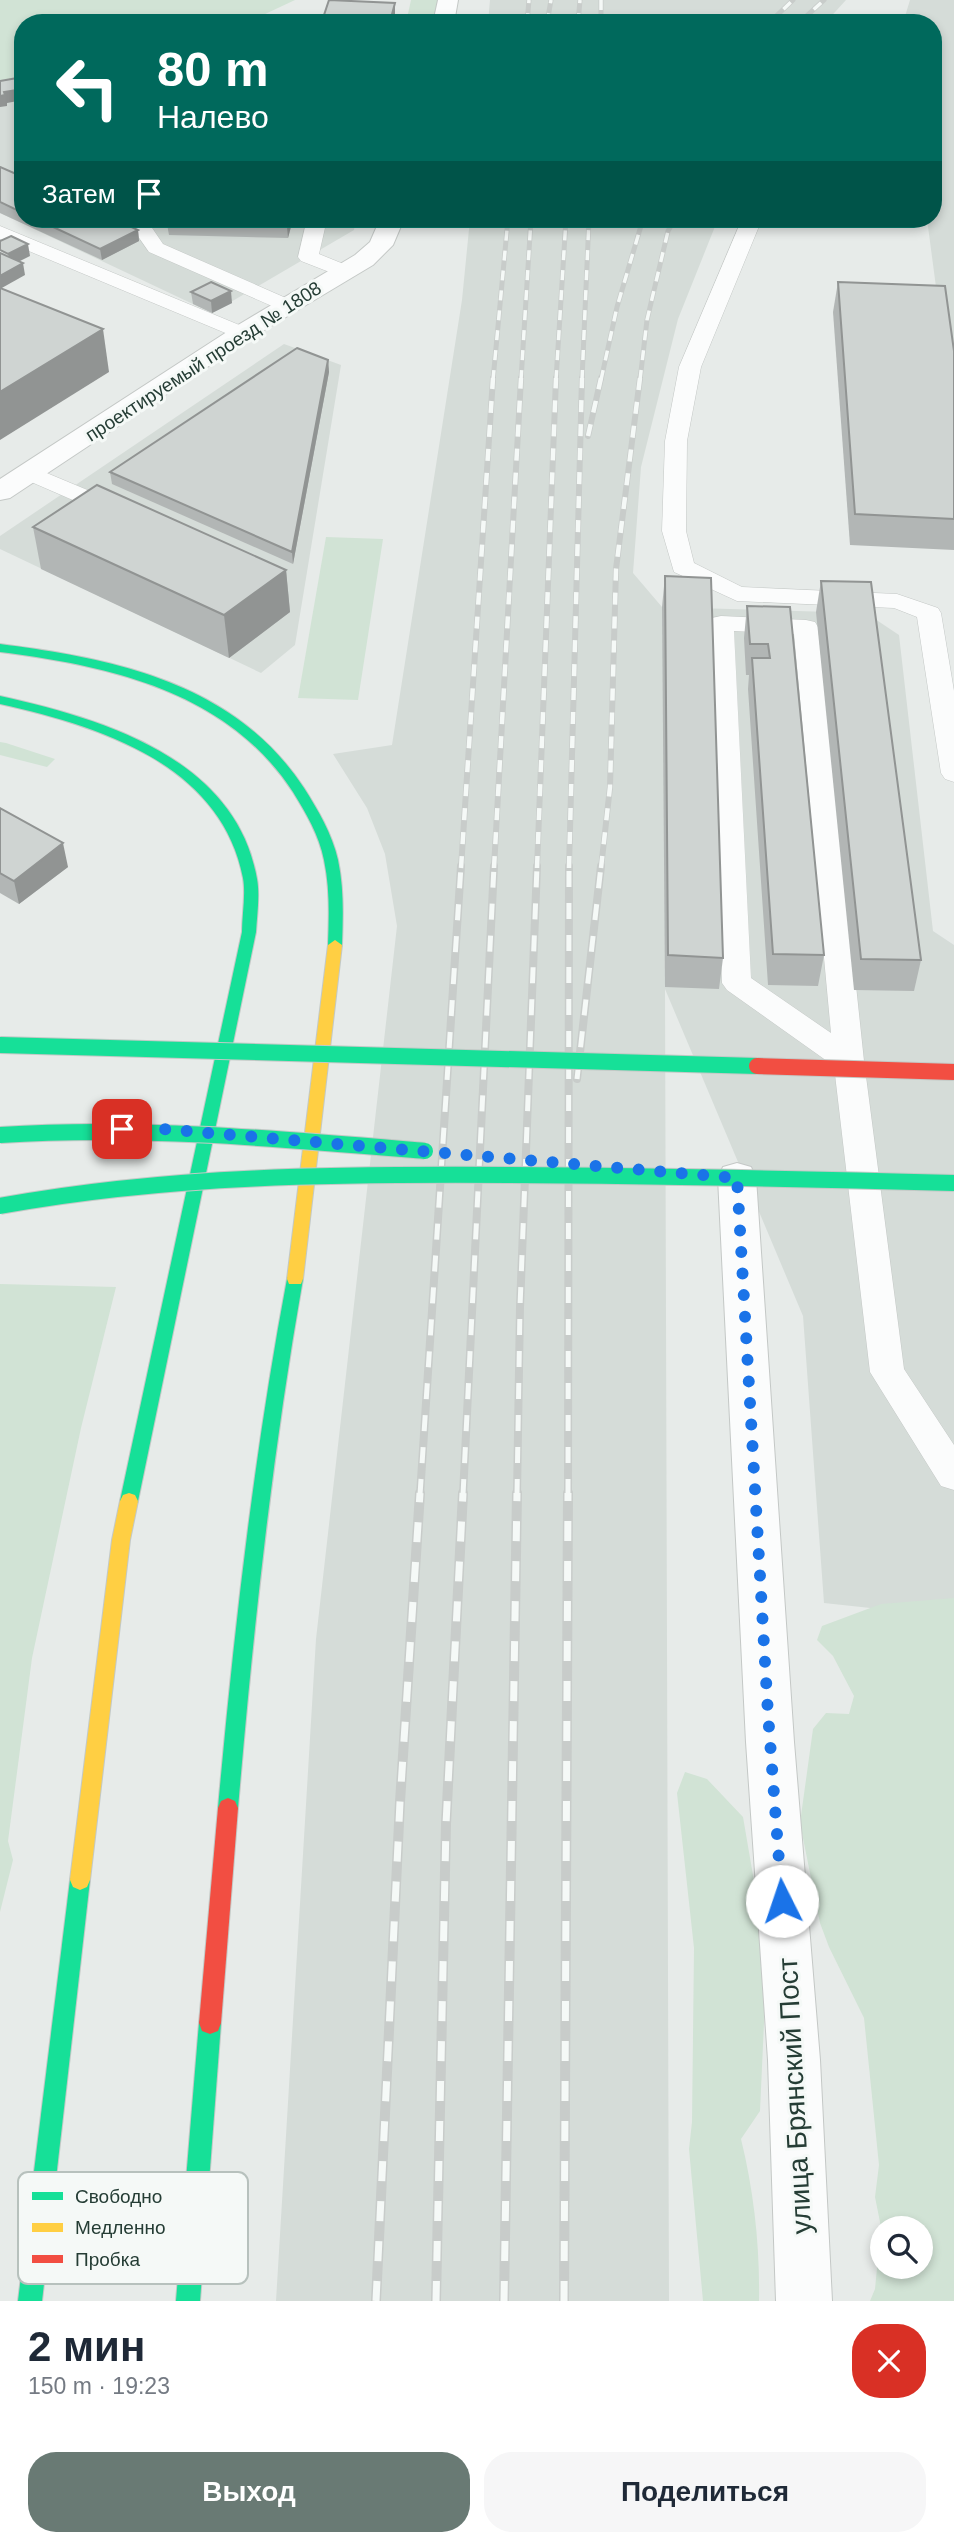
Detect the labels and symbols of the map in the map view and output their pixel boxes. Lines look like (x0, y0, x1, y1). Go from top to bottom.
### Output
street label: проектируемый проезд № 1808 (81, 277, 325, 446)
pin (92, 1099, 152, 1159)
position arrow (745, 1864, 819, 1938)
street label: улица Брянский Пост (772, 1957, 817, 2235)
legend (18, 2172, 248, 2284)
text: Свободно (75, 2186, 162, 2207)
text: Медленно (75, 2217, 165, 2238)
text: Пробка (75, 2249, 140, 2270)

